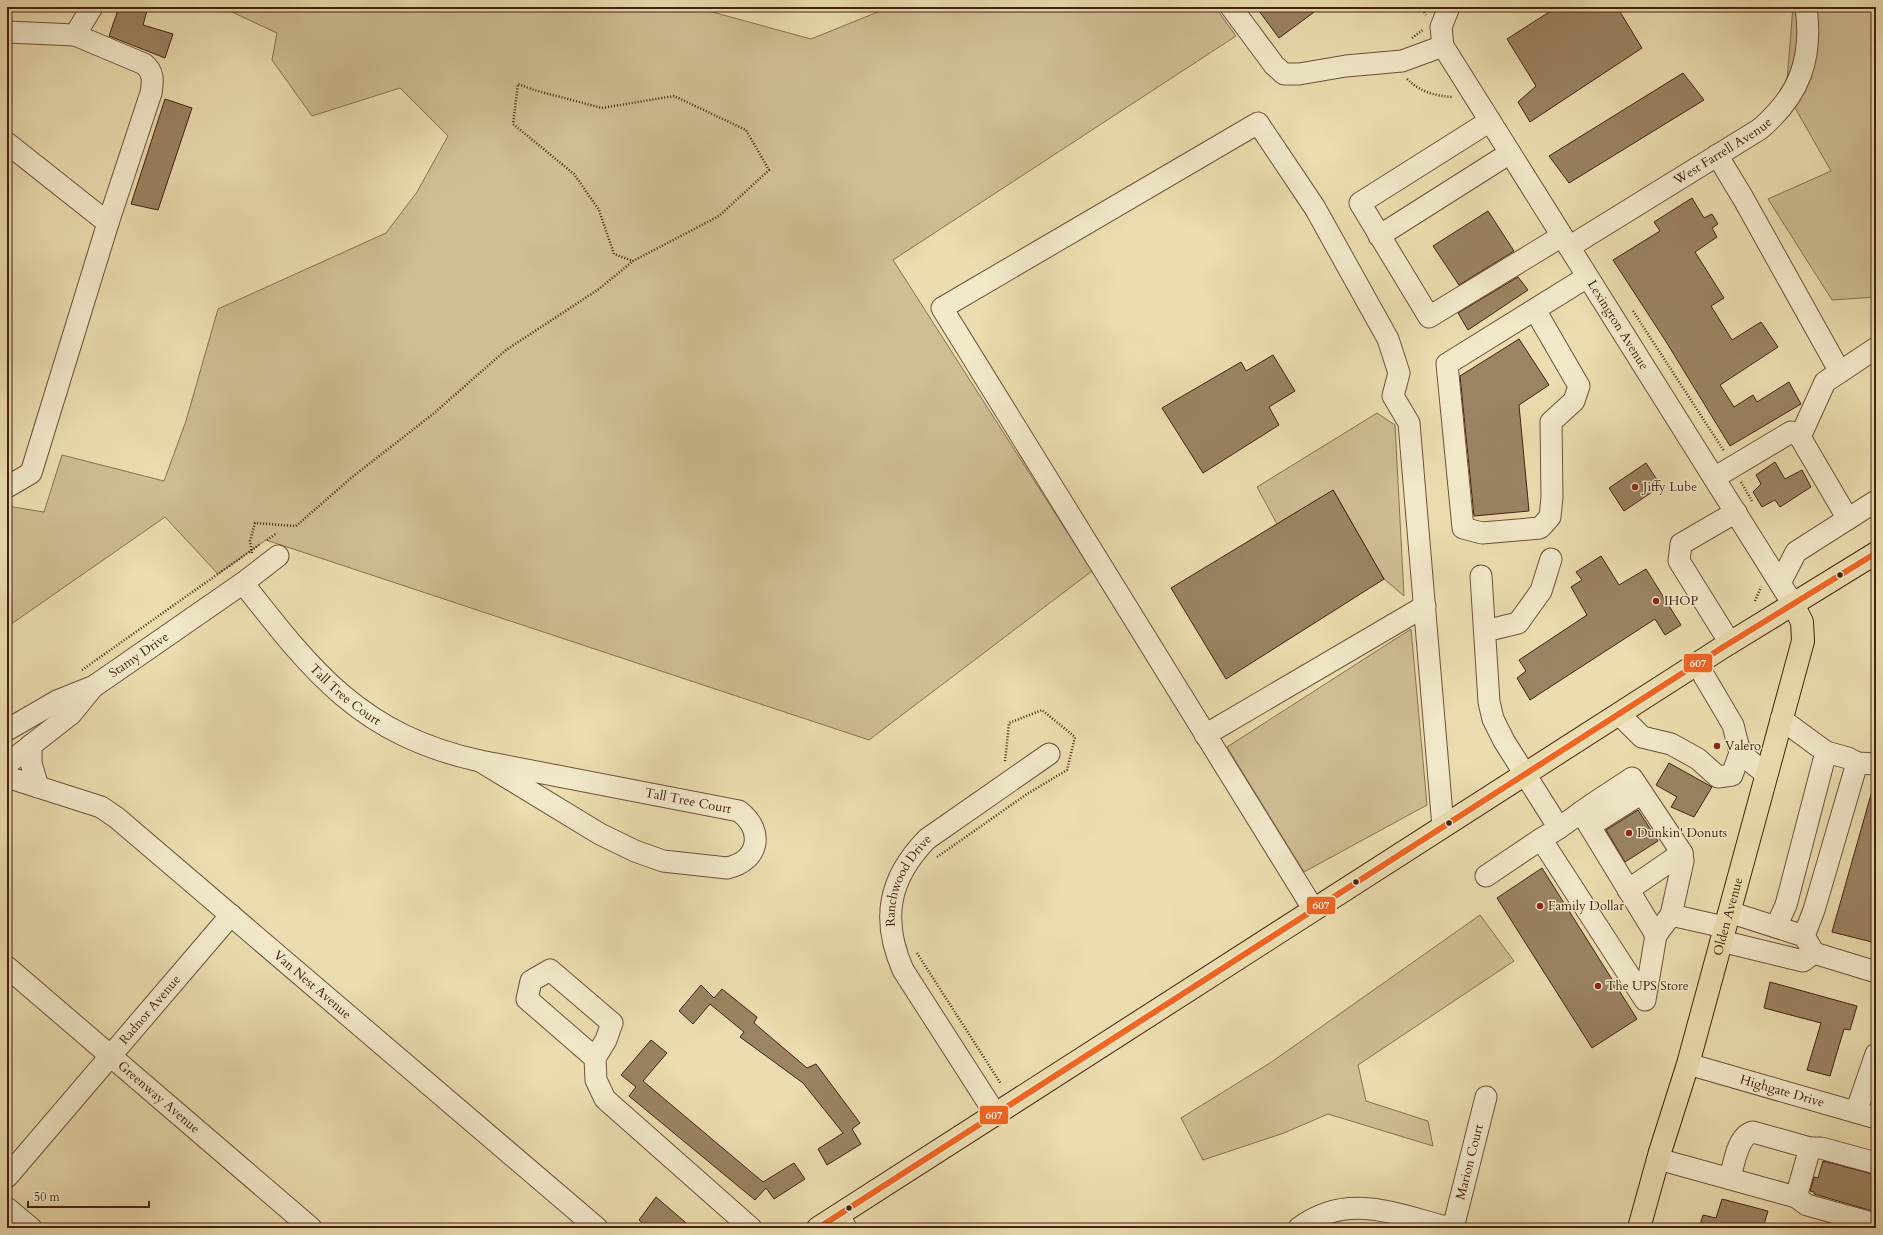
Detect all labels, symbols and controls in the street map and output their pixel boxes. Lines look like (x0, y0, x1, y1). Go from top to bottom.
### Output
street label: West Farrell Avenue (1669, 114, 1776, 190)
street label: Lexington Avenue (1583, 277, 1653, 373)
place label: Jiffy Lube (1641, 478, 1697, 496)
marker: Jiffy Lube (1630, 482, 1640, 492)
unlabelled marker (1835, 570, 1845, 580)
place label: IHOP (1664, 592, 1699, 610)
marker: IHOP (1651, 596, 1661, 606)
street label: Stamy Drive (105, 628, 173, 682)
line badge: 607 (1683, 653, 1713, 673)
text: 607 (1690, 656, 1707, 671)
street label: Tall Tree Court (306, 660, 384, 730)
place label: Valero (1725, 737, 1761, 755)
marker: Valero (1712, 741, 1722, 751)
street label: Tall Tree Court (643, 784, 733, 818)
unlabelled marker (1444, 818, 1454, 828)
place label: Dunkin' Donuts (1637, 824, 1727, 842)
marker: Dunkin' Donuts (1624, 828, 1634, 838)
street label: Ranchwood Drive (882, 830, 935, 927)
street label: Olden Avenue (1709, 875, 1747, 958)
unlabelled marker (1351, 877, 1361, 887)
line badge: 607 (1306, 896, 1336, 915)
place label: Family Dollar (1548, 897, 1624, 915)
text: 607 (1313, 898, 1330, 913)
marker: Family Dollar (1535, 901, 1545, 911)
street label: Van Nest Avenue (270, 946, 355, 1023)
street label: Radnor Avenue (115, 971, 185, 1048)
place label: The UPS Store (1606, 977, 1689, 995)
marker: The UPS Store (1593, 981, 1603, 991)
street label: Greenway Avenue (114, 1057, 204, 1138)
street label: Highgate Drive (1738, 1070, 1827, 1112)
line badge: 607 (979, 1105, 1009, 1125)
text: 607 (986, 1108, 1003, 1123)
street label: Marion Court (1451, 1122, 1488, 1202)
scale bar (28, 1183, 149, 1209)
text: 50 m (34, 1189, 61, 1205)
unlabelled marker (844, 1203, 854, 1213)

